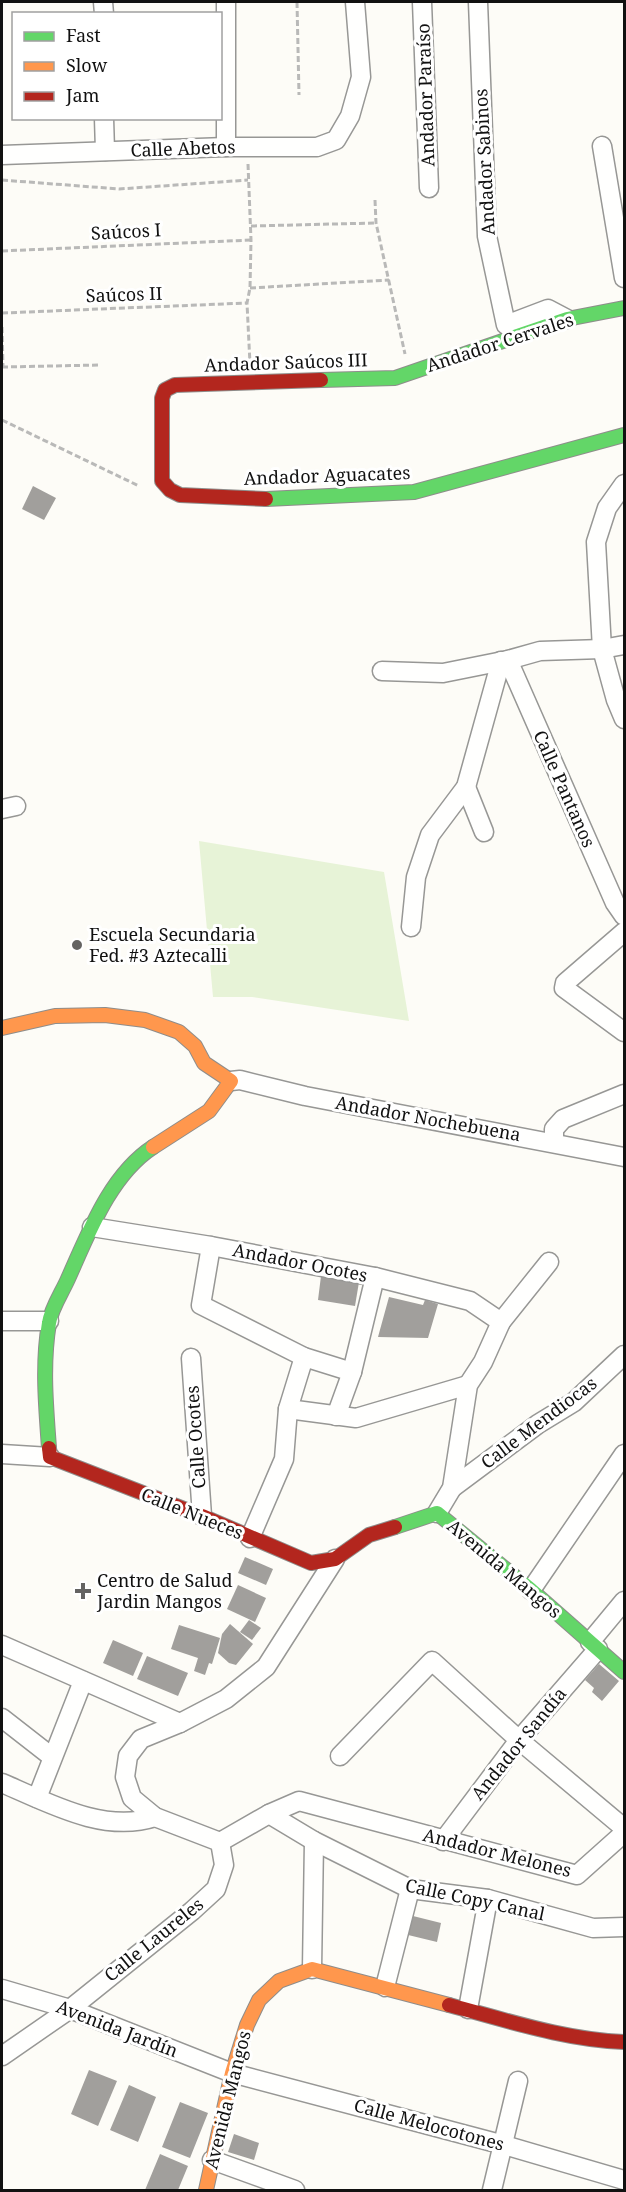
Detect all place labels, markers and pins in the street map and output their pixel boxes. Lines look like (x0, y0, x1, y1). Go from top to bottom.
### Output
place label: Escuela Secundaria Fed. #3 Aztecalli (89, 922, 256, 967)
marker: Escuela Secundaria Fed. #3 Aztecalli (70, 938, 84, 952)
place label: Centro de Salud Jardin Mangos (96, 1568, 233, 1613)
marker: Centro de Salud Jardin Mangos (74, 1582, 92, 1600)

